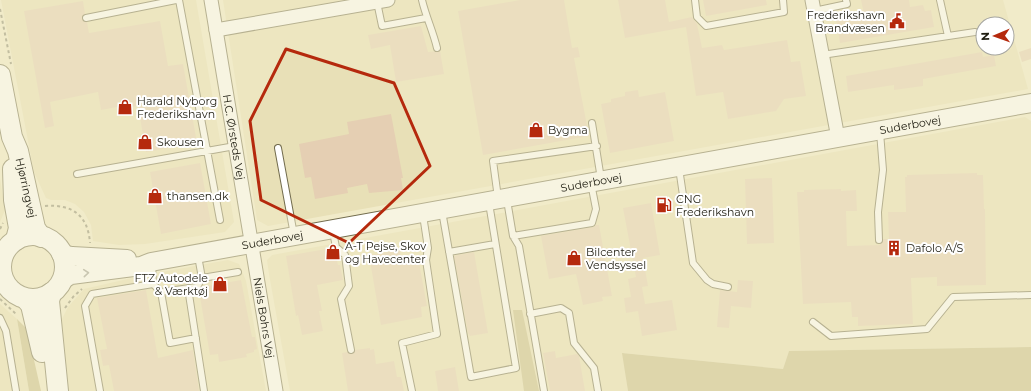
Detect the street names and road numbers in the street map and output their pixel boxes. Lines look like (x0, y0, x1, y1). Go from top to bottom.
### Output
street label: H.C. Ørsteds Vej (220, 93, 248, 181)
street label: Suderbovej (878, 112, 942, 137)
street label: Hjørringvej (13, 156, 40, 219)
street label: Suderbovej (559, 170, 623, 195)
street label: Suderbovej (241, 228, 304, 252)
street label: Niels Bohrs Vej (250, 276, 277, 359)

